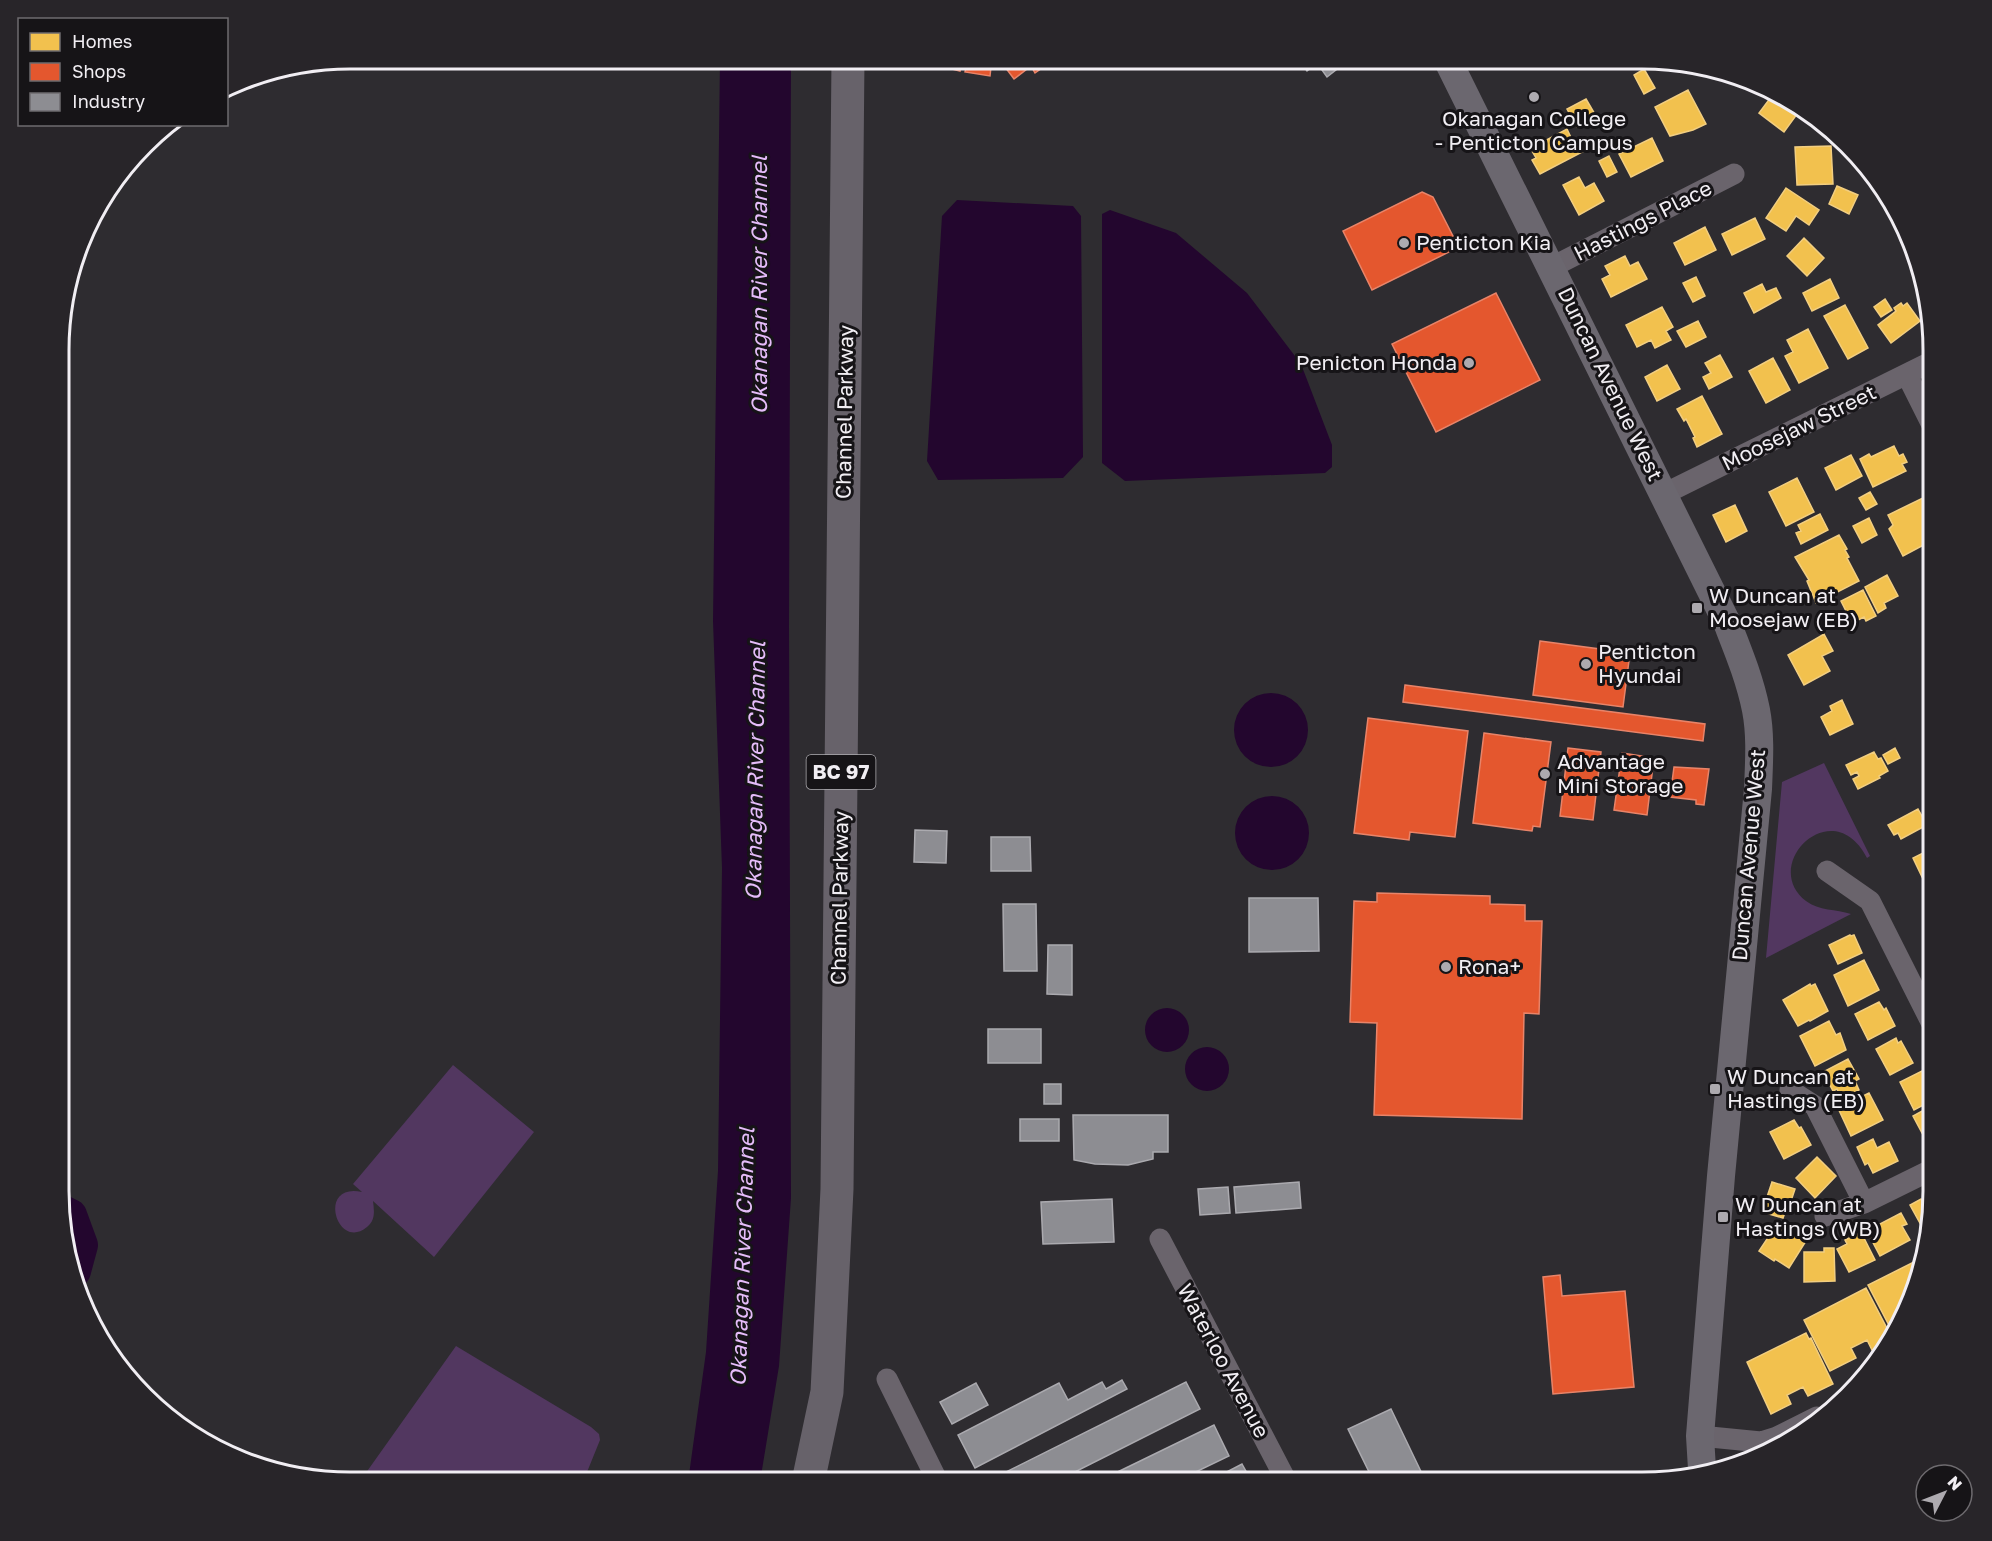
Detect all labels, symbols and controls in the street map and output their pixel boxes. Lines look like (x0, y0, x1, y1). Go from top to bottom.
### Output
legend (18, 18, 228, 126)
text: Homes (72, 30, 132, 52)
text: Shops (72, 60, 126, 82)
text: Industry (72, 90, 145, 112)
marker: Okanagan College - Penticton Campus (1527, 90, 1541, 104)
place label: Okanagan College - Penticton Campus (1435, 105, 1633, 155)
water label: Okanagan River Channel (745, 154, 772, 415)
street label: Hastings Place (1569, 174, 1716, 266)
place label: Penticton Kia (1416, 229, 1551, 255)
marker: Penticton Kia (1397, 236, 1411, 250)
street label: Duncan Avenue West (1553, 282, 1669, 485)
street label: Channel Parkway (829, 324, 859, 499)
place label: Penicton Honda (1296, 349, 1457, 375)
marker: Penicton Honda (1462, 356, 1476, 370)
street label: Moosejaw Street (1717, 379, 1880, 476)
place label: W Duncan at Moosejaw (EB) (1709, 582, 1858, 632)
marker: W Duncan at Moosejaw (EB) (1690, 601, 1704, 615)
place label: Penticton Hyundai (1598, 638, 1696, 688)
water label: Okanagan River Channel (739, 640, 770, 901)
marker: Penticton Hyundai (1579, 657, 1593, 671)
place label: Advantage Mini Storage (1557, 748, 1683, 798)
street label: Duncan Avenue West (1726, 748, 1770, 962)
road number: BC 97 (806, 755, 876, 789)
marker: Advantage Mini Storage (1538, 767, 1552, 781)
street label: Channel Parkway (824, 810, 854, 985)
place label: Rona+ (1458, 953, 1521, 979)
marker: Rona+ (1439, 960, 1453, 974)
place label: W Duncan at Hastings (EB) (1727, 1063, 1865, 1113)
marker: W Duncan at Hastings (EB) (1708, 1082, 1722, 1096)
water label: Okanagan River Channel (723, 1126, 760, 1387)
place label: W Duncan at Hastings (WB) (1735, 1191, 1880, 1241)
marker: W Duncan at Hastings (WB) (1716, 1210, 1730, 1224)
street label: Waterloo Avenue (1172, 1279, 1275, 1442)
north arrow (1914, 1463, 1974, 1523)
text: N (1944, 1472, 1967, 1494)

